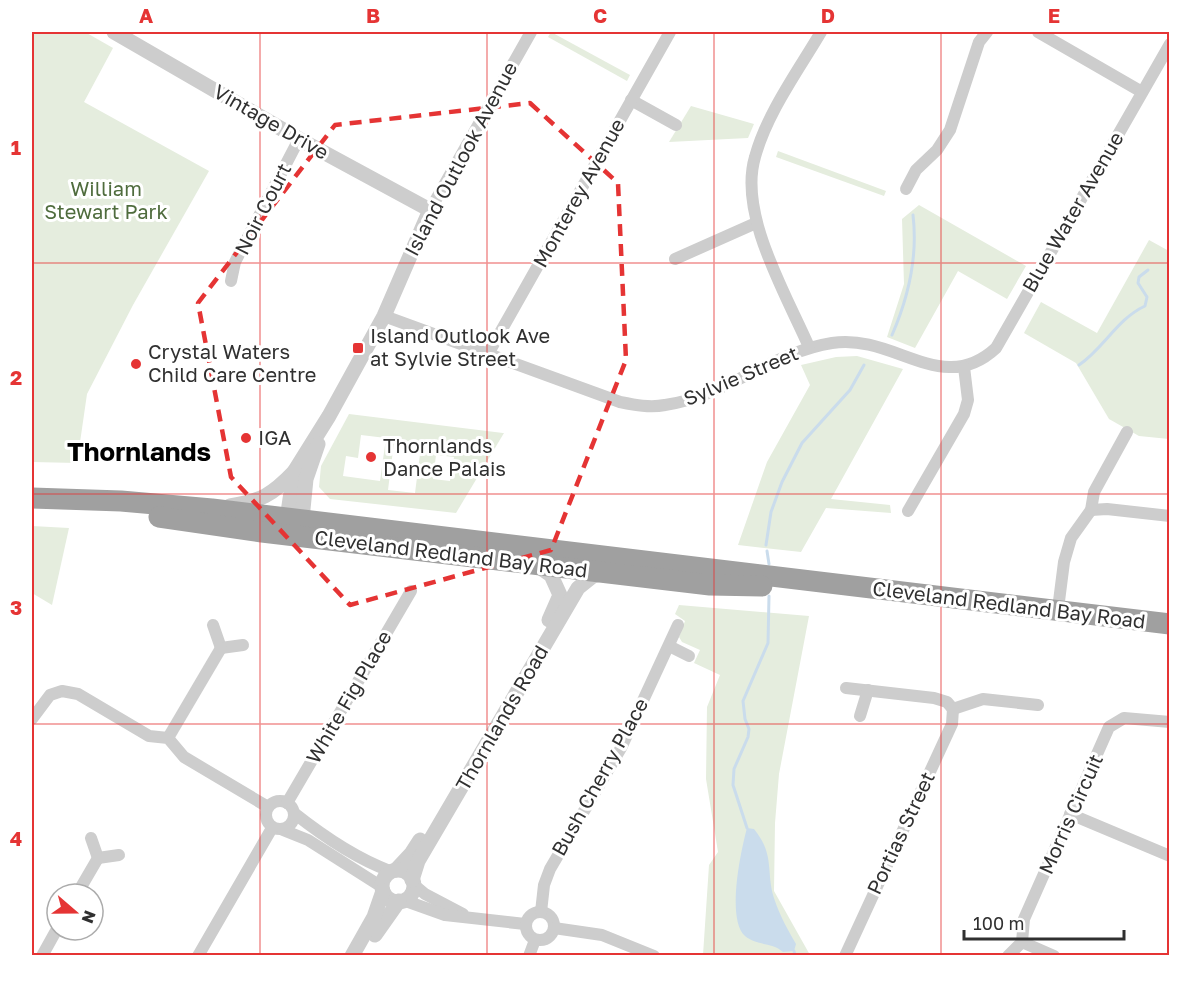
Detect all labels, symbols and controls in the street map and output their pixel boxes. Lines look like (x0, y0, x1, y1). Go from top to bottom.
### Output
text: A (139, 3, 153, 27)
text: B (366, 3, 380, 27)
text: C (593, 3, 607, 27)
text: D (821, 3, 835, 27)
text: E (1048, 3, 1060, 27)
street label: Island Outlook Avenue (399, 57, 521, 260)
street label: Vintage Drive (210, 79, 333, 164)
street label: Monterey Avenue (527, 114, 629, 271)
street label: Blue Water Avenue (1016, 127, 1128, 296)
text: 1 (11, 135, 21, 159)
street label: Noir Court (229, 159, 295, 258)
park label: William Stewart Park (44, 176, 168, 223)
place label: Island Outlook Ave at Sylvie Street (370, 323, 550, 370)
place label: Crystal Waters Child Care Centre (148, 339, 316, 386)
street label: Sylvie Street (680, 340, 802, 410)
marker: Island Outlook Ave at Sylvie Street (351, 341, 365, 355)
marker: Crystal Waters Child Care Centre (129, 357, 143, 371)
text: 2 (10, 365, 22, 389)
place label: IGA (258, 425, 291, 449)
marker: IGA (239, 431, 253, 445)
place label: Thornlands Dance Palais (383, 433, 506, 480)
district label: Thornlands (67, 436, 211, 467)
marker: Thornlands Dance Palais (364, 450, 378, 464)
street label: Cleveland Redland Bay Road (313, 524, 589, 582)
street label: Cleveland Redland Bay Road (871, 575, 1147, 633)
text: 3 (10, 595, 22, 619)
street label: White Fig Place (300, 626, 396, 767)
street label: Thornlands Road (450, 641, 552, 794)
street label: Bush Cherry Place (546, 693, 652, 860)
street label: Morris Circuit (1033, 750, 1107, 877)
street label: Portias Street (861, 767, 939, 898)
text: 4 (10, 826, 22, 850)
north arrow (45, 882, 105, 942)
scale bar (964, 903, 1124, 941)
text: N (78, 908, 101, 926)
text: 100 m (973, 912, 1024, 934)

